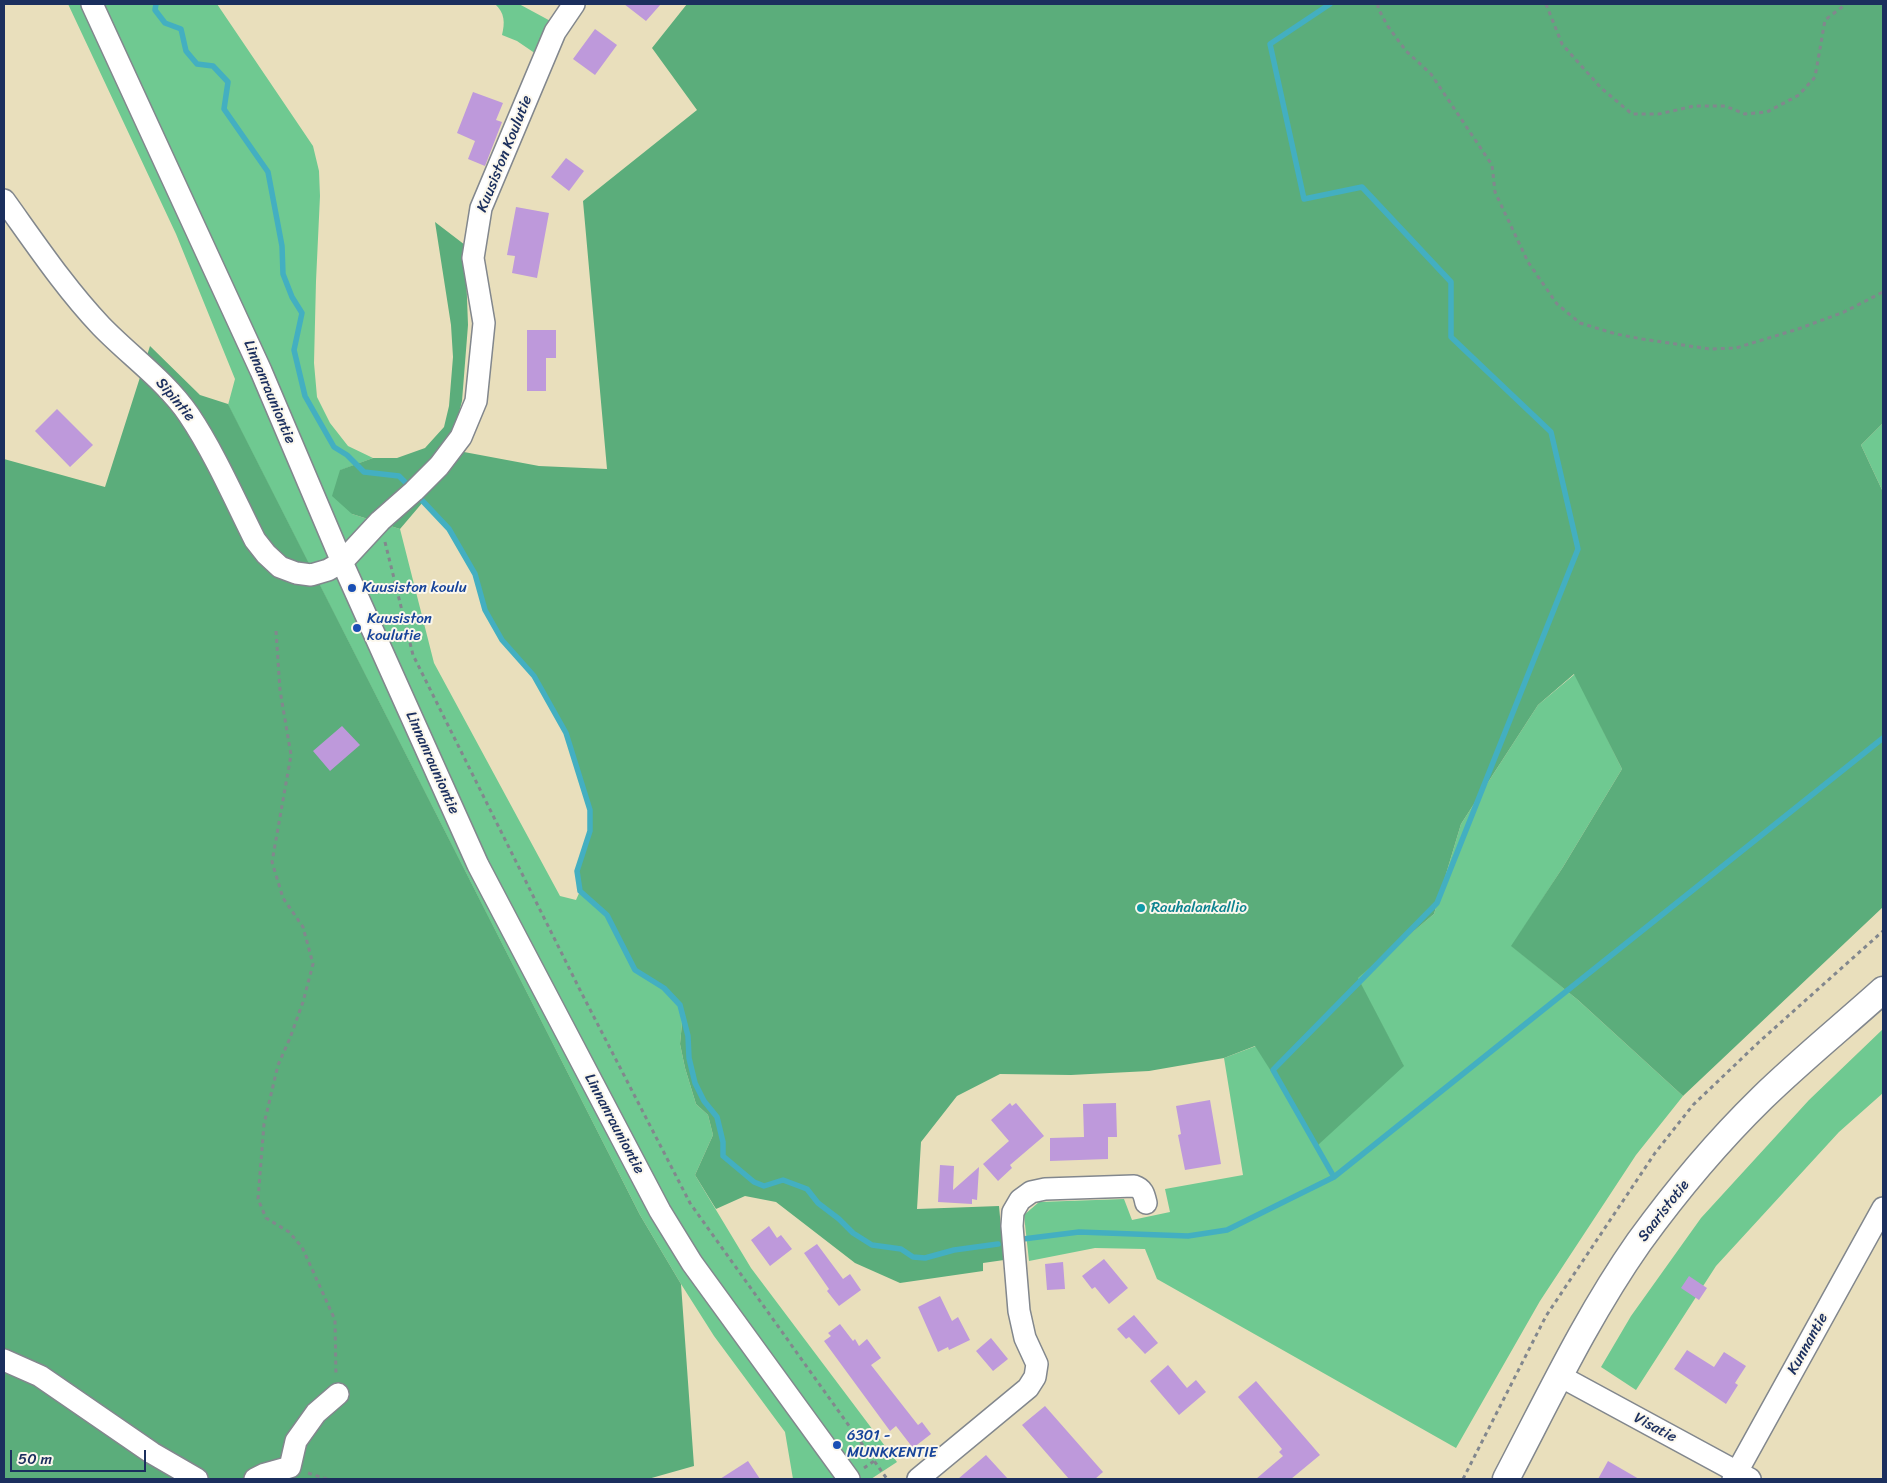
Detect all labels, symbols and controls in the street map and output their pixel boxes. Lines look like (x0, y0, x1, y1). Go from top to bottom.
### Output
street label: Kuusiston Koulutie (473, 93, 537, 215)
street label: Linnanrauniontie (239, 337, 299, 447)
street label: Sipintie (152, 374, 198, 426)
place label: Kuusiston koulu (362, 579, 467, 597)
marker: Kuusiston koulu (346, 582, 358, 594)
place label: Kuusiston koulutie (367, 610, 432, 645)
marker: Kuusiston koulutie (351, 622, 363, 634)
street label: Linnanrauniontie (401, 709, 463, 817)
place label: Rauhalankallio (1151, 899, 1247, 917)
marker: Rauhalankallio (1135, 902, 1147, 914)
street label: Linnanrauniontie (580, 1071, 648, 1177)
street label: Saaristotie (1634, 1177, 1694, 1245)
street label: Kunnantie (1784, 1310, 1832, 1378)
street label: Visatie (1631, 1409, 1679, 1447)
place label: 6301 - MUNKKENTIE (847, 1427, 937, 1462)
marker: 6301 - MUNKKENTIE (831, 1439, 843, 1451)
scale bar (12, 1440, 149, 1472)
text: 50 m (18, 1446, 52, 1472)

